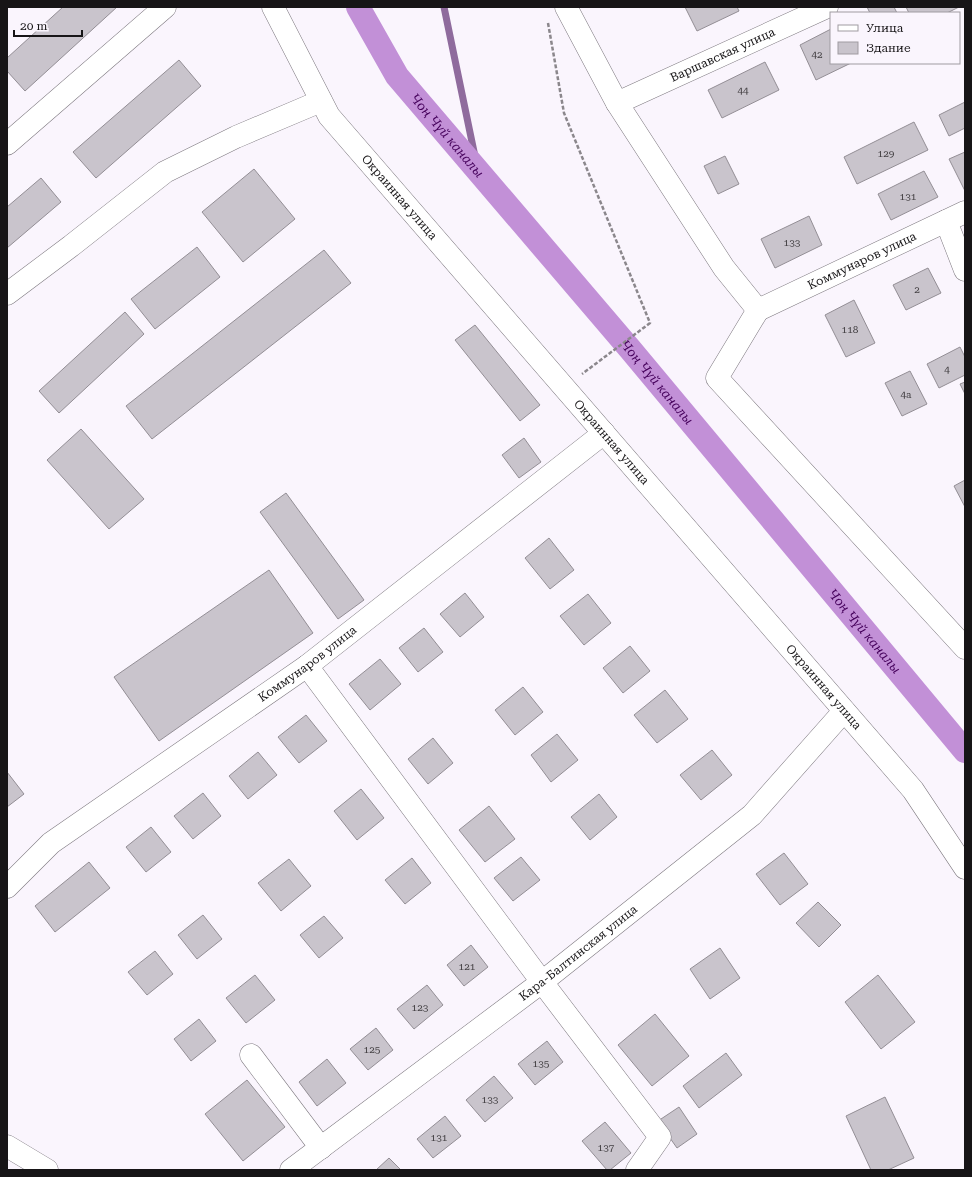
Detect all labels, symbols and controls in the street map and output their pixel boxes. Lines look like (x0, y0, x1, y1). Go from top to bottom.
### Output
scale bar (14, 12, 82, 38)
legend (830, 12, 960, 64)
text: 20 m (20, 19, 47, 33)
text: Улица (866, 21, 904, 35)
street label: Варшавская улица (668, 25, 778, 85)
text: Здание (866, 41, 911, 55)
house number: 42 (811, 49, 823, 60)
house number: 44 (737, 85, 749, 96)
water label: Чоң Чүй каналы (407, 91, 487, 180)
house number: 129 (878, 148, 895, 159)
street label: Окраинная улица (359, 152, 440, 243)
house number: 131 (900, 191, 917, 202)
street label: Коммунаров улица (805, 229, 919, 293)
house number: 133 (784, 237, 801, 248)
house number: 2 (914, 284, 920, 295)
house number: 118 (842, 324, 859, 335)
water label: Чоң Чүй каналы (618, 337, 697, 427)
house number: 4 (944, 364, 950, 375)
house number: 4a (900, 389, 912, 400)
street label: Окраинная улица (571, 397, 652, 488)
water label: Чоң Чүй каналы (825, 586, 904, 676)
street label: Коммунаров улица (255, 623, 360, 705)
street label: Окраинная улица (783, 642, 865, 733)
street label: Кара-Балтинская улица (516, 902, 640, 1004)
house number: 121 (459, 961, 476, 972)
house number: 123 (412, 1002, 429, 1013)
house number: 125 (364, 1044, 381, 1055)
house number: 135 (533, 1058, 550, 1069)
house number: 133 (482, 1094, 499, 1105)
house number: 131 (431, 1132, 448, 1143)
house number: 137 (598, 1142, 615, 1153)

